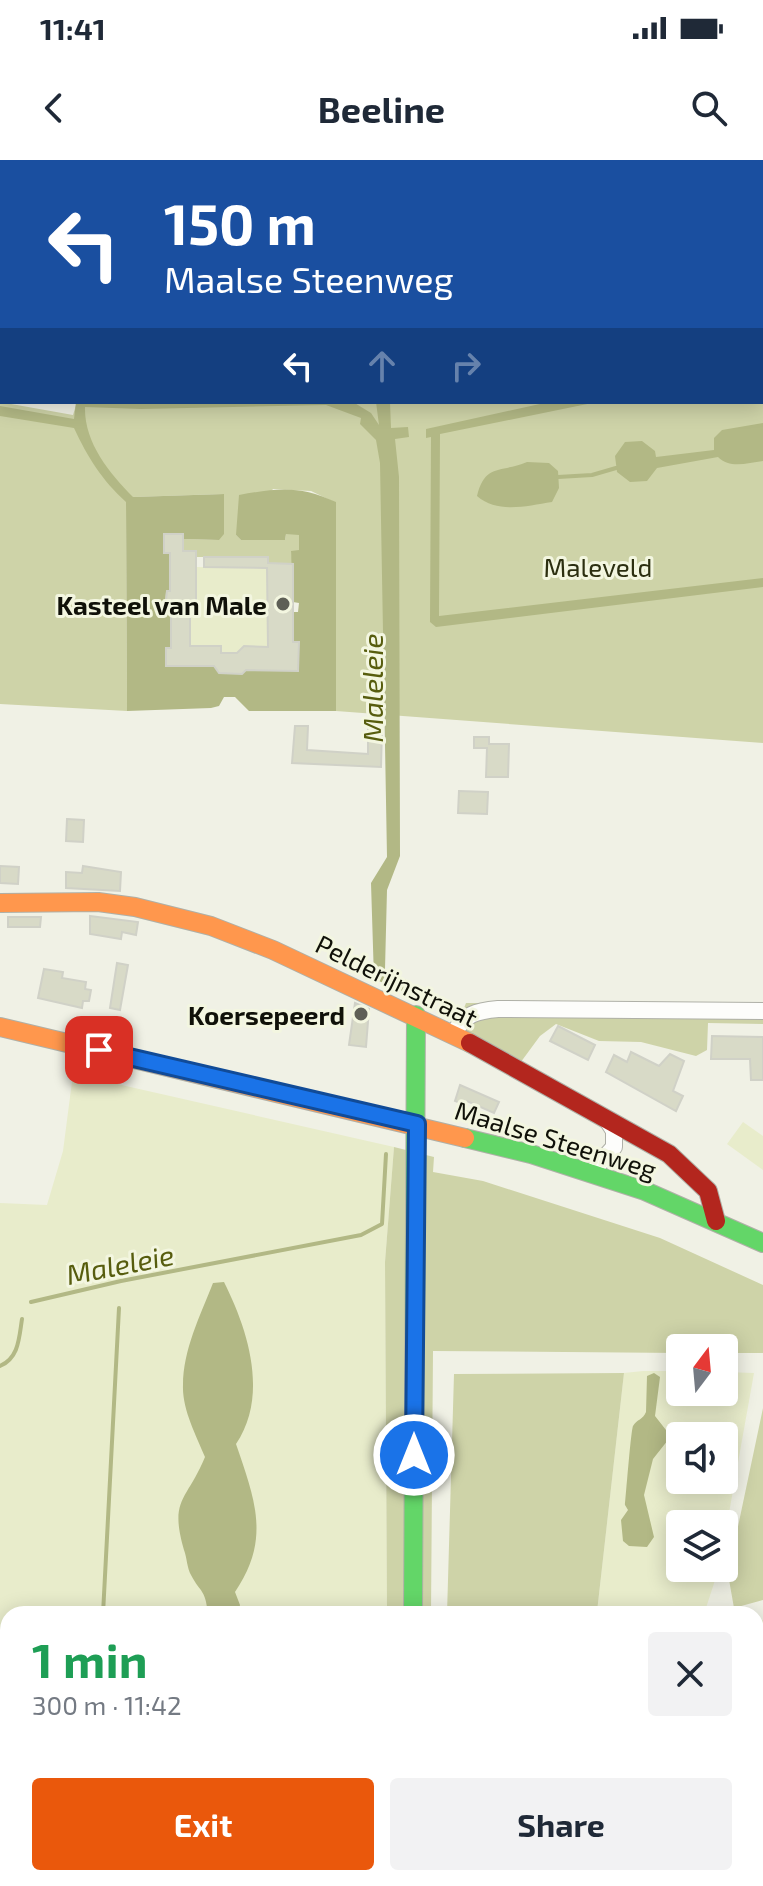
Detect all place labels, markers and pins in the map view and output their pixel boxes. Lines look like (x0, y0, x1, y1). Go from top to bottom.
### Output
place label: Kasteel van Male (57, 589, 267, 620)
marker: Kasteel van Male (274, 595, 292, 613)
place label: Koersepeerd (188, 999, 345, 1030)
marker: Koersepeerd (352, 1005, 370, 1023)
pin (65, 1016, 133, 1084)

